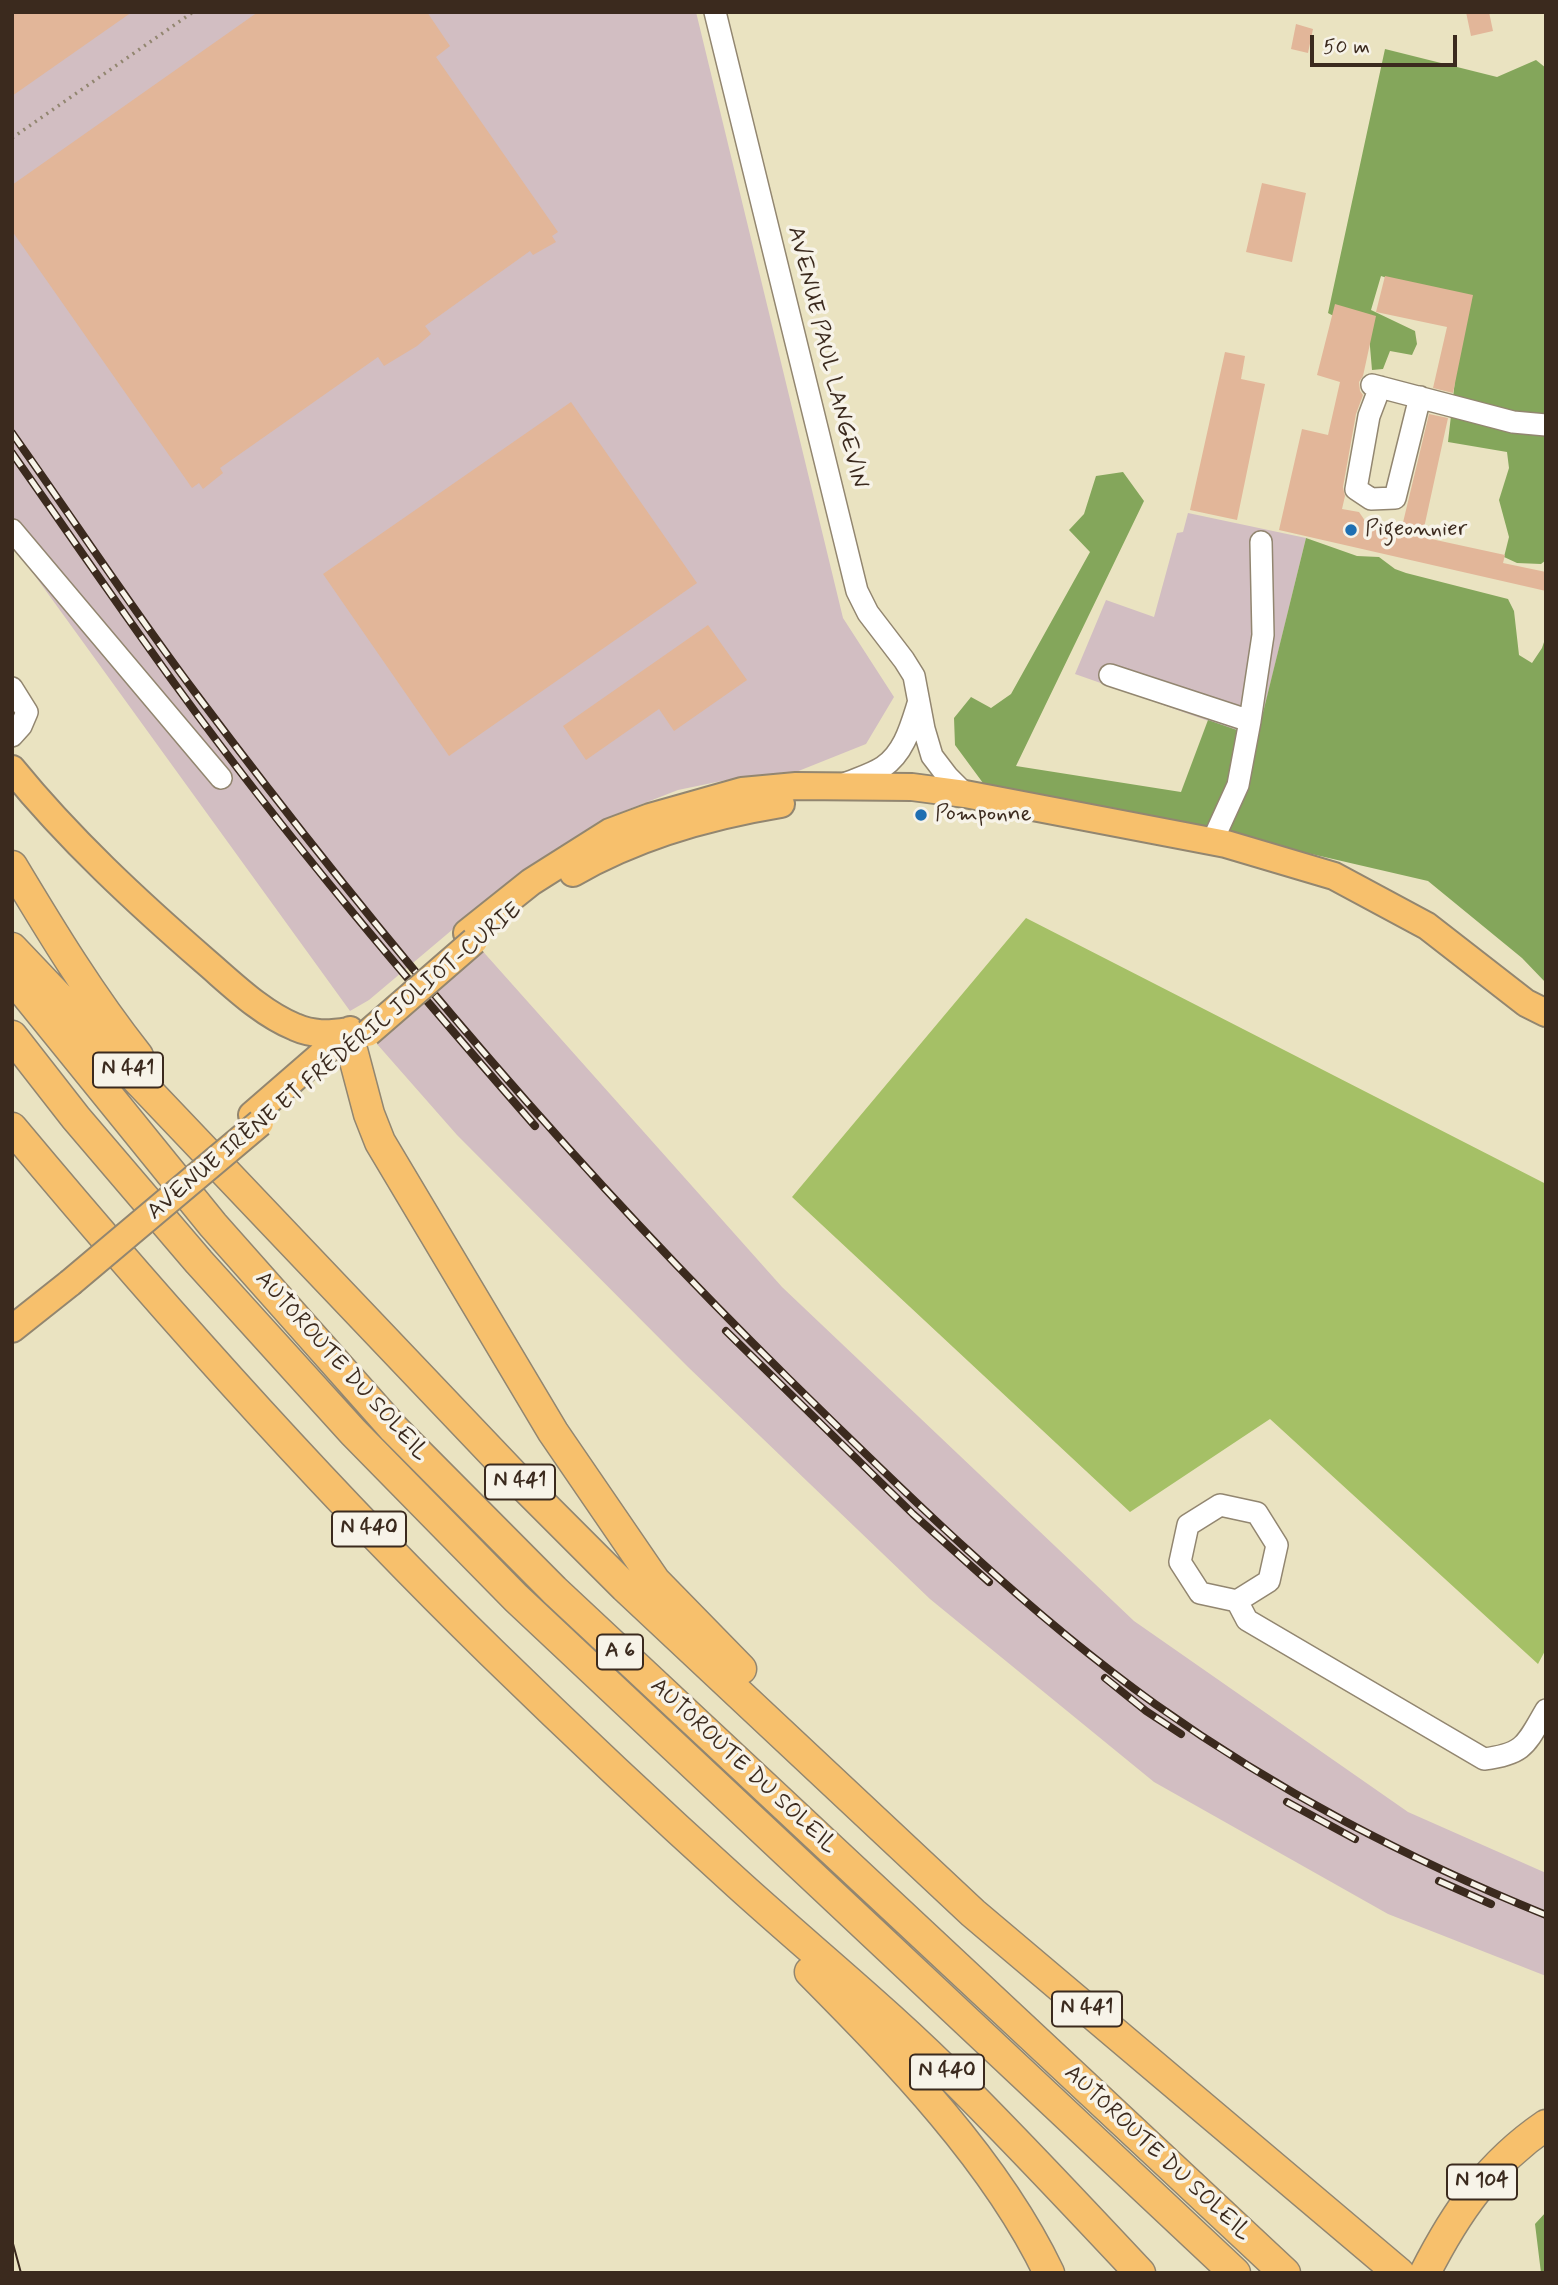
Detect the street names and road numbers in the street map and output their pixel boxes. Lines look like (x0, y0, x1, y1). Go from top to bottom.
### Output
street label: AVENUE PAUL LANGEVIN (780, 224, 872, 492)
street label: AVENUE IRÈNE ET FRÉDÉRIC JOLIOT-CURIE (142, 897, 528, 1227)
road number: N 441 (93, 1052, 163, 1088)
street label: AUTOROUTE DU SOLEIL (248, 1266, 434, 1468)
road number: N 441 (485, 1464, 555, 1500)
road number: N 440 (332, 1512, 406, 1546)
road number: A 6 (597, 1634, 643, 1670)
street label: AUTOROUTE DU SOLEIL (644, 1673, 842, 1861)
road number: N 441 (1052, 1992, 1122, 2026)
road number: N 440 (910, 2054, 984, 2090)
street label: AUTOROUTE DU SOLEIL (1058, 2060, 1256, 2248)
road number: N 104 (1447, 2164, 1517, 2200)

